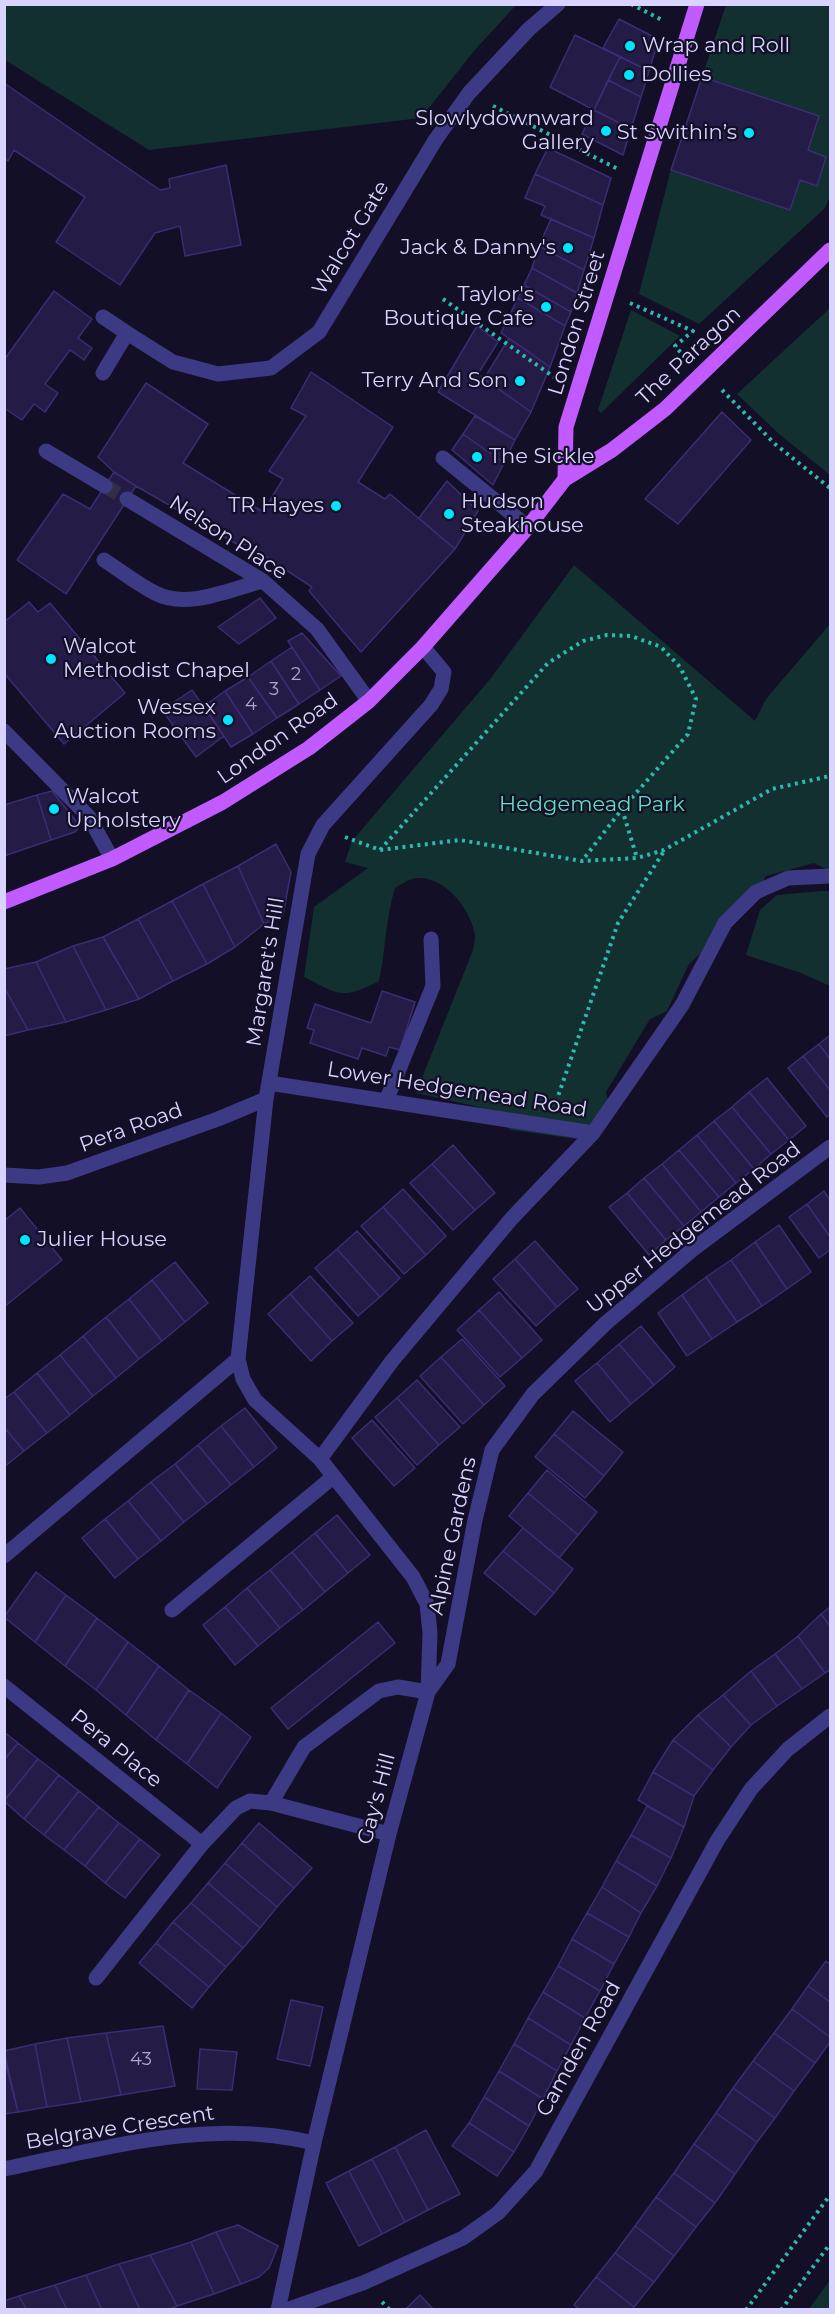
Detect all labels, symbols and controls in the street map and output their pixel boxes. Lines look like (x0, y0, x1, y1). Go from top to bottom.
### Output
place label: Wrap and Roll (642, 33, 790, 59)
marker: Wrap and Roll (623, 39, 637, 53)
place label: Dollies (641, 62, 711, 88)
marker: Dollies (622, 68, 636, 82)
place label: Slowlydownward Gallery (415, 106, 594, 156)
place label: St Swithin’s (617, 120, 737, 146)
marker: Slowlydownward Gallery (599, 124, 613, 138)
marker: St Swithin’s (742, 126, 756, 140)
street label: Walcot Gate (307, 176, 395, 300)
place label: Jack & Danny's (400, 235, 556, 261)
marker: Jack & Danny's (561, 241, 575, 255)
street label: London Street (543, 248, 611, 398)
place label: Taylor's Boutique Cafe (383, 282, 534, 332)
marker: Taylor's Boutique Cafe (539, 300, 553, 314)
street label: The Paragon (632, 301, 746, 411)
place label: Terry And Son (362, 368, 508, 394)
marker: Terry And Son (513, 374, 527, 388)
place label: The Sickle (489, 444, 595, 470)
marker: The Sickle (470, 450, 484, 464)
place label: Hudson Steakhouse (461, 489, 584, 539)
street label: Nelson Place (164, 490, 292, 586)
place label: TR Hayes (228, 493, 324, 519)
marker: TR Hayes (329, 499, 343, 513)
marker: Hudson Steakhouse (442, 507, 456, 521)
place label: Walcot Methodist Chapel (63, 634, 250, 684)
marker: Walcot Methodist Chapel (44, 652, 58, 666)
house number: 2 (291, 664, 301, 686)
house number: 3 (269, 679, 279, 701)
street label: London Road (213, 688, 343, 790)
house number: 4 (245, 694, 257, 716)
place label: Wessex Auction Rooms (54, 695, 216, 745)
marker: Wessex Auction Rooms (221, 713, 235, 727)
place label: Walcot Upholstery (66, 784, 181, 834)
park label: Hedgemead Park (499, 792, 685, 818)
marker: Walcot Upholstery (47, 802, 61, 816)
street label: Margaret's Hill (242, 896, 290, 1048)
street label: Lower Hedgemead Road (325, 1057, 589, 1123)
street label: Pera Road (76, 1098, 186, 1158)
street label: Upper Hedgemead Road (582, 1137, 806, 1319)
place label: Julier House (37, 1227, 167, 1253)
marker: Julier House (18, 1233, 32, 1247)
street label: Alpine Gardens (424, 1455, 482, 1617)
street label: Pera Place (65, 1704, 167, 1794)
street label: Gay's Hill (353, 1751, 401, 1847)
street label: Camden Road (531, 1977, 627, 2121)
house number: 43 (130, 2049, 152, 2071)
street label: Belgrave Crescent (24, 2101, 216, 2155)

